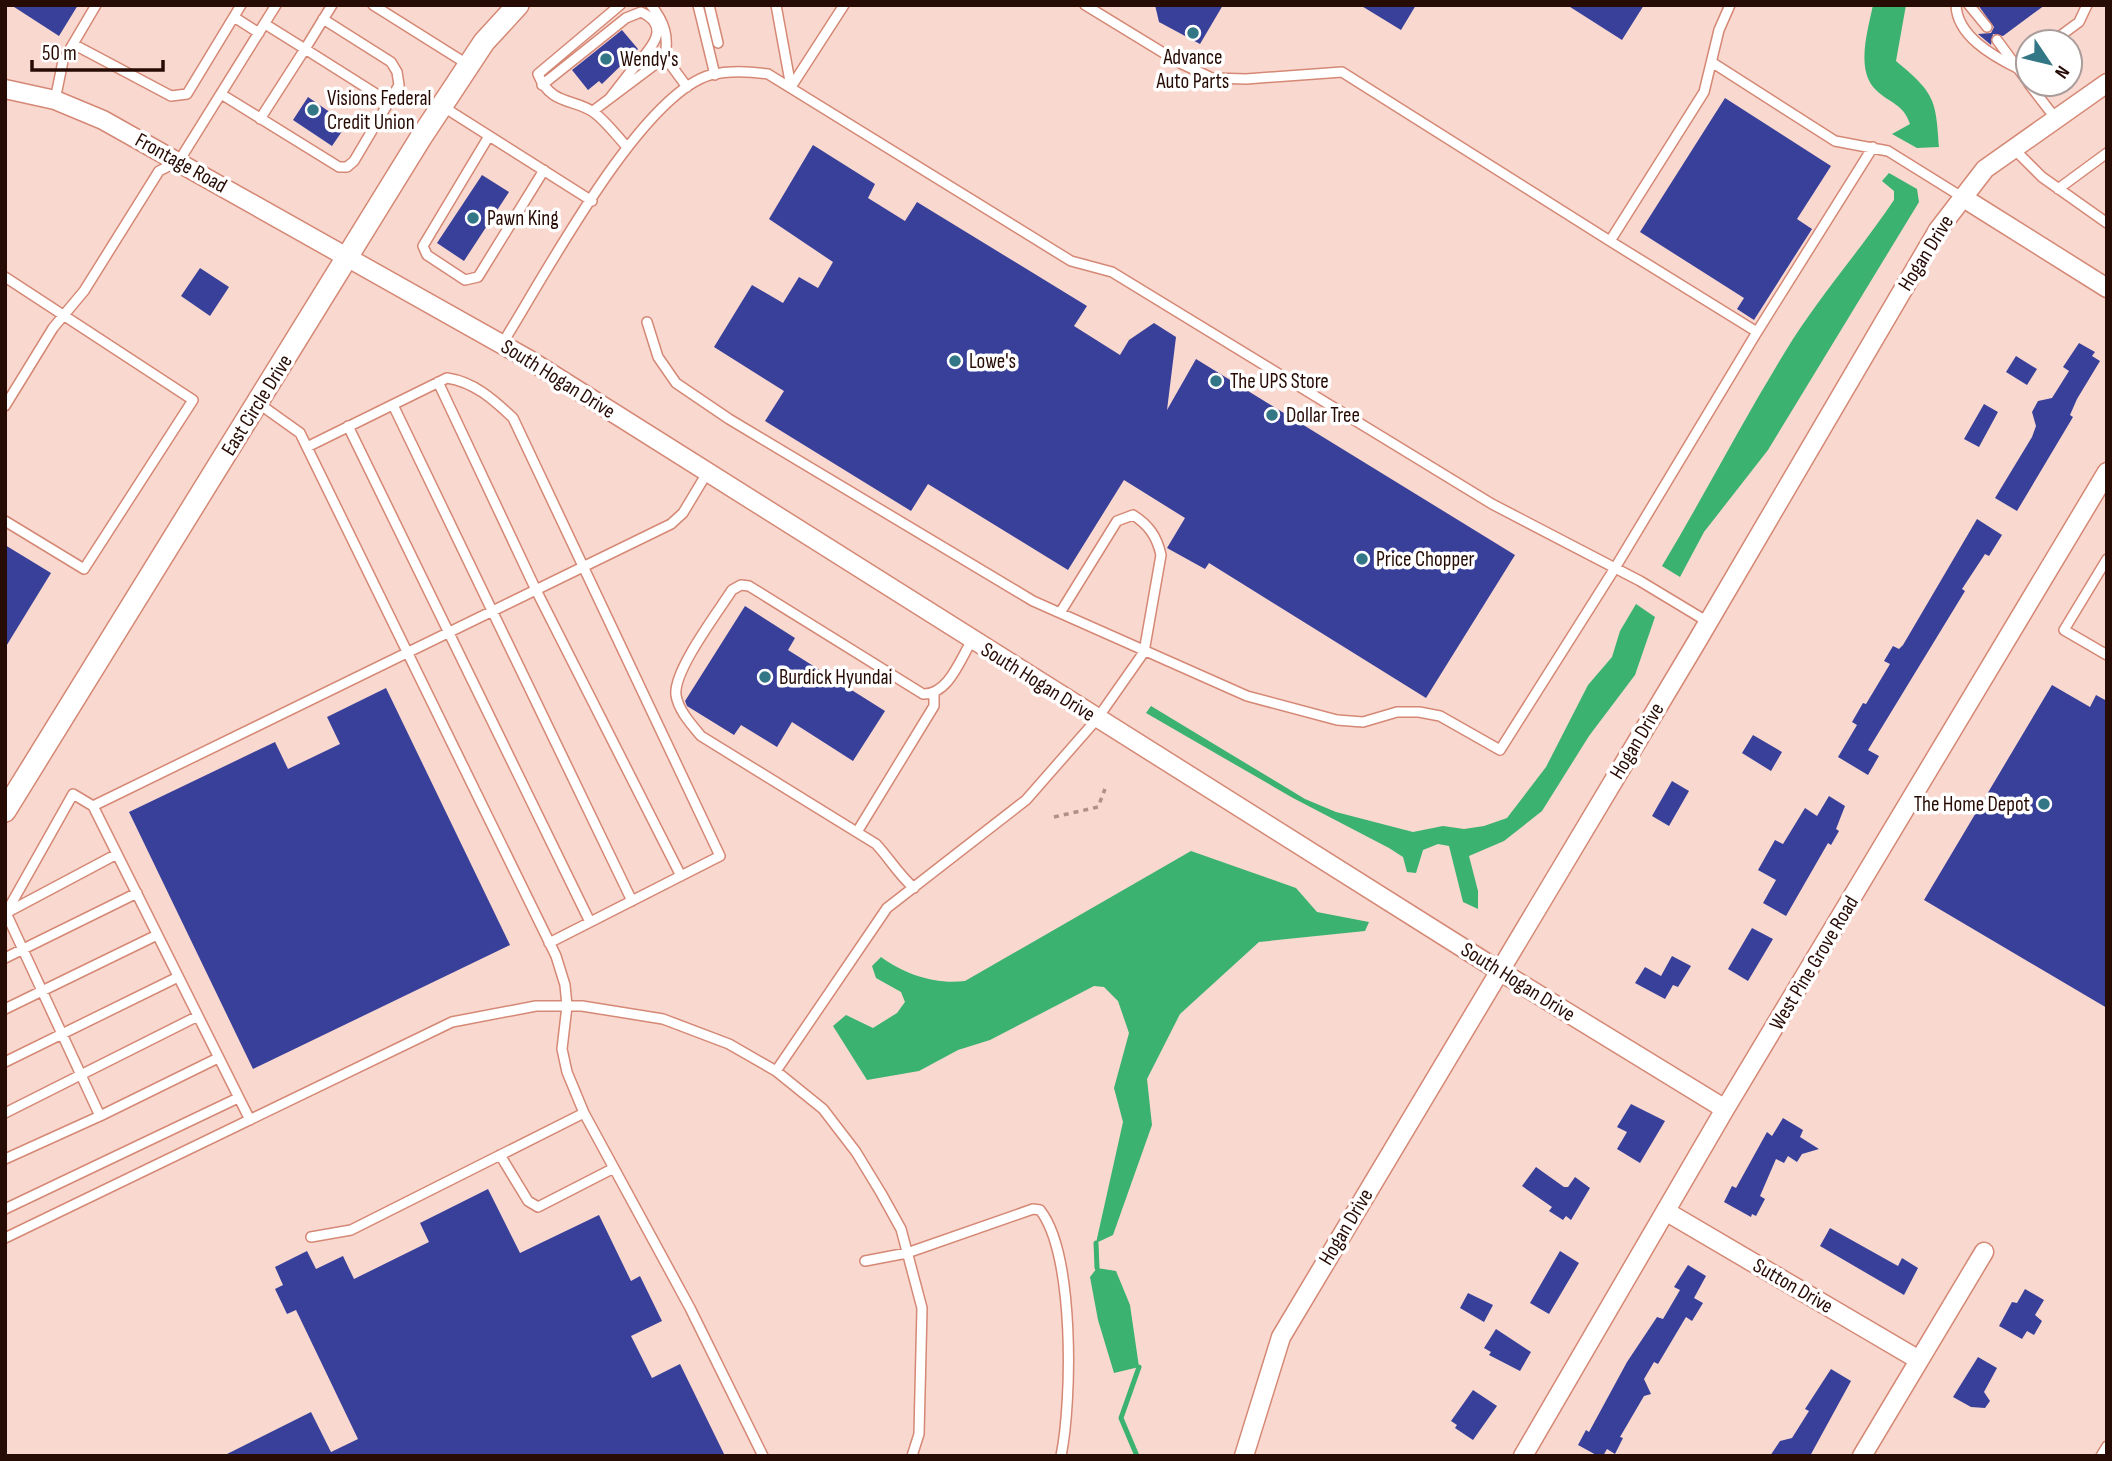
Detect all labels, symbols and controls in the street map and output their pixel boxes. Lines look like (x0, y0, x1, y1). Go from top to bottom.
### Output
marker: Advance Auto Parts (1185, 25, 1201, 41)
scale bar (32, 28, 163, 72)
north arrow (2014, 28, 2084, 98)
text: 50 m (42, 41, 77, 66)
place label: Advance Auto Parts (1156, 45, 1229, 94)
place label: Wendy's (620, 47, 678, 72)
marker: Wendy's (598, 51, 614, 67)
text: N (2049, 61, 2074, 83)
place label: Visions Federal Credit Union (327, 86, 431, 135)
marker: Visions Federal Credit Union (305, 102, 321, 118)
street label: Frontage Road (131, 128, 231, 198)
place label: Pawn King (487, 206, 559, 231)
marker: Pawn King (465, 210, 481, 226)
street label: Hogan Drive (1893, 211, 1959, 295)
street label: South Hogan Drive (496, 334, 620, 424)
place label: Lowe's (969, 349, 1016, 374)
street label: East Circle Drive (216, 350, 298, 460)
marker: Lowe's (947, 353, 963, 369)
place label: The UPS Store (1230, 369, 1329, 394)
marker: The UPS Store (1208, 373, 1224, 389)
place label: Dollar Tree (1286, 403, 1360, 428)
marker: Dollar Tree (1264, 407, 1280, 423)
place label: Price Chopper (1376, 547, 1475, 572)
marker: Price Chopper (1354, 551, 1370, 567)
street label: South Hogan Drive (976, 637, 1100, 727)
place label: Burdick Hyundai (779, 665, 893, 690)
marker: Burdick Hyundai (757, 669, 773, 685)
street label: Hogan Drive (1605, 698, 1669, 784)
place label: The Home Depot (1914, 792, 2030, 817)
marker: The Home Depot (2036, 796, 2052, 812)
street label: West Pine Grove Road (1764, 891, 1864, 1035)
street label: South Hogan Drive (1456, 937, 1580, 1027)
street label: Hogan Drive (1314, 1184, 1378, 1270)
street label: Sutton Drive (1749, 1253, 1837, 1319)

